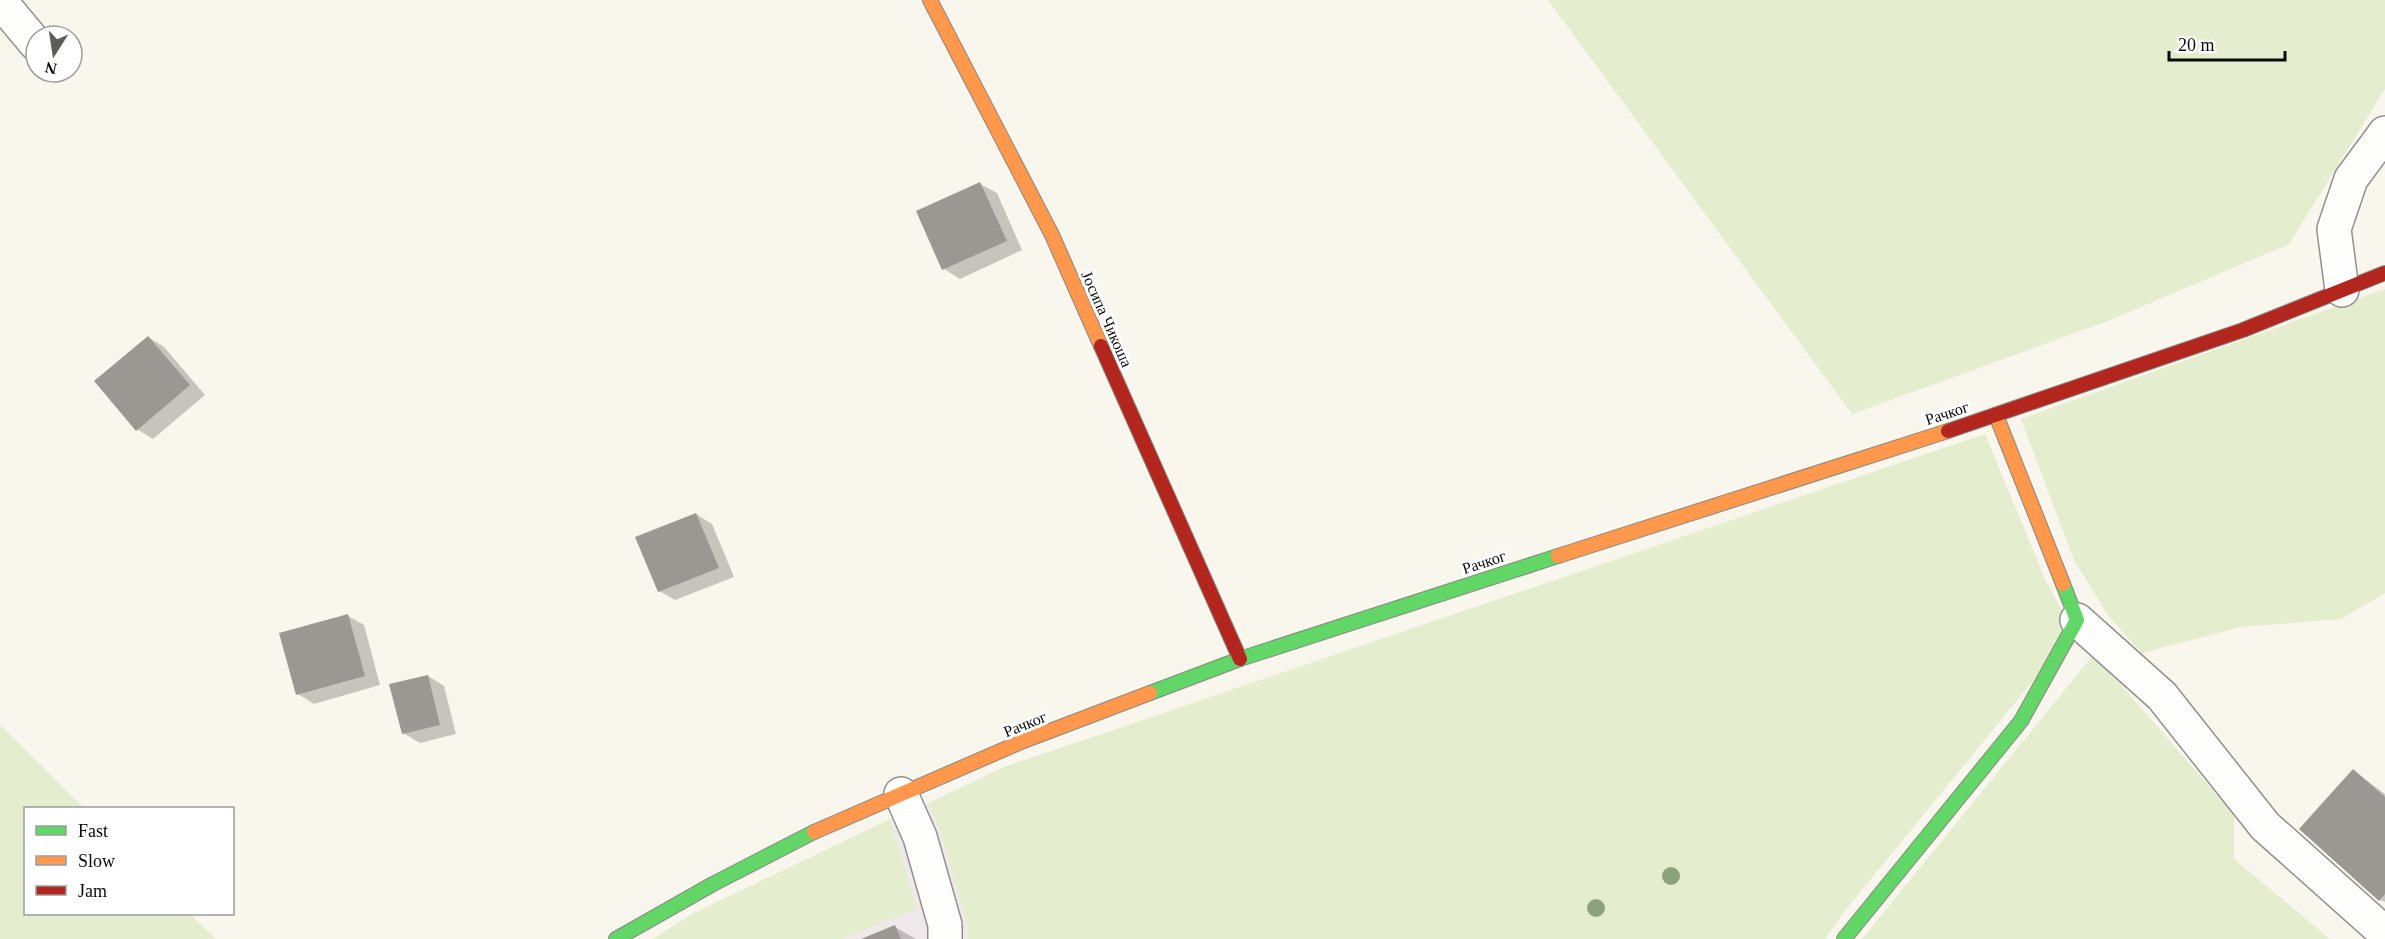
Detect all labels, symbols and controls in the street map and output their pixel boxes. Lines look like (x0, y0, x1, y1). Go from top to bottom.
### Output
north arrow (24, 24, 84, 84)
scale bar (2169, 24, 2284, 62)
text: 20 m (2178, 35, 2215, 55)
text: N (43, 59, 58, 78)
street label: Јосипа Чикоша (1078, 268, 1136, 370)
street label: Рачког (1923, 398, 1971, 428)
street label: Рачког (1460, 547, 1508, 577)
street label: Рачког (1001, 708, 1049, 740)
legend (24, 807, 234, 915)
text: Fast (78, 821, 108, 841)
text: Slow (78, 851, 115, 871)
text: Jam (78, 881, 107, 901)

